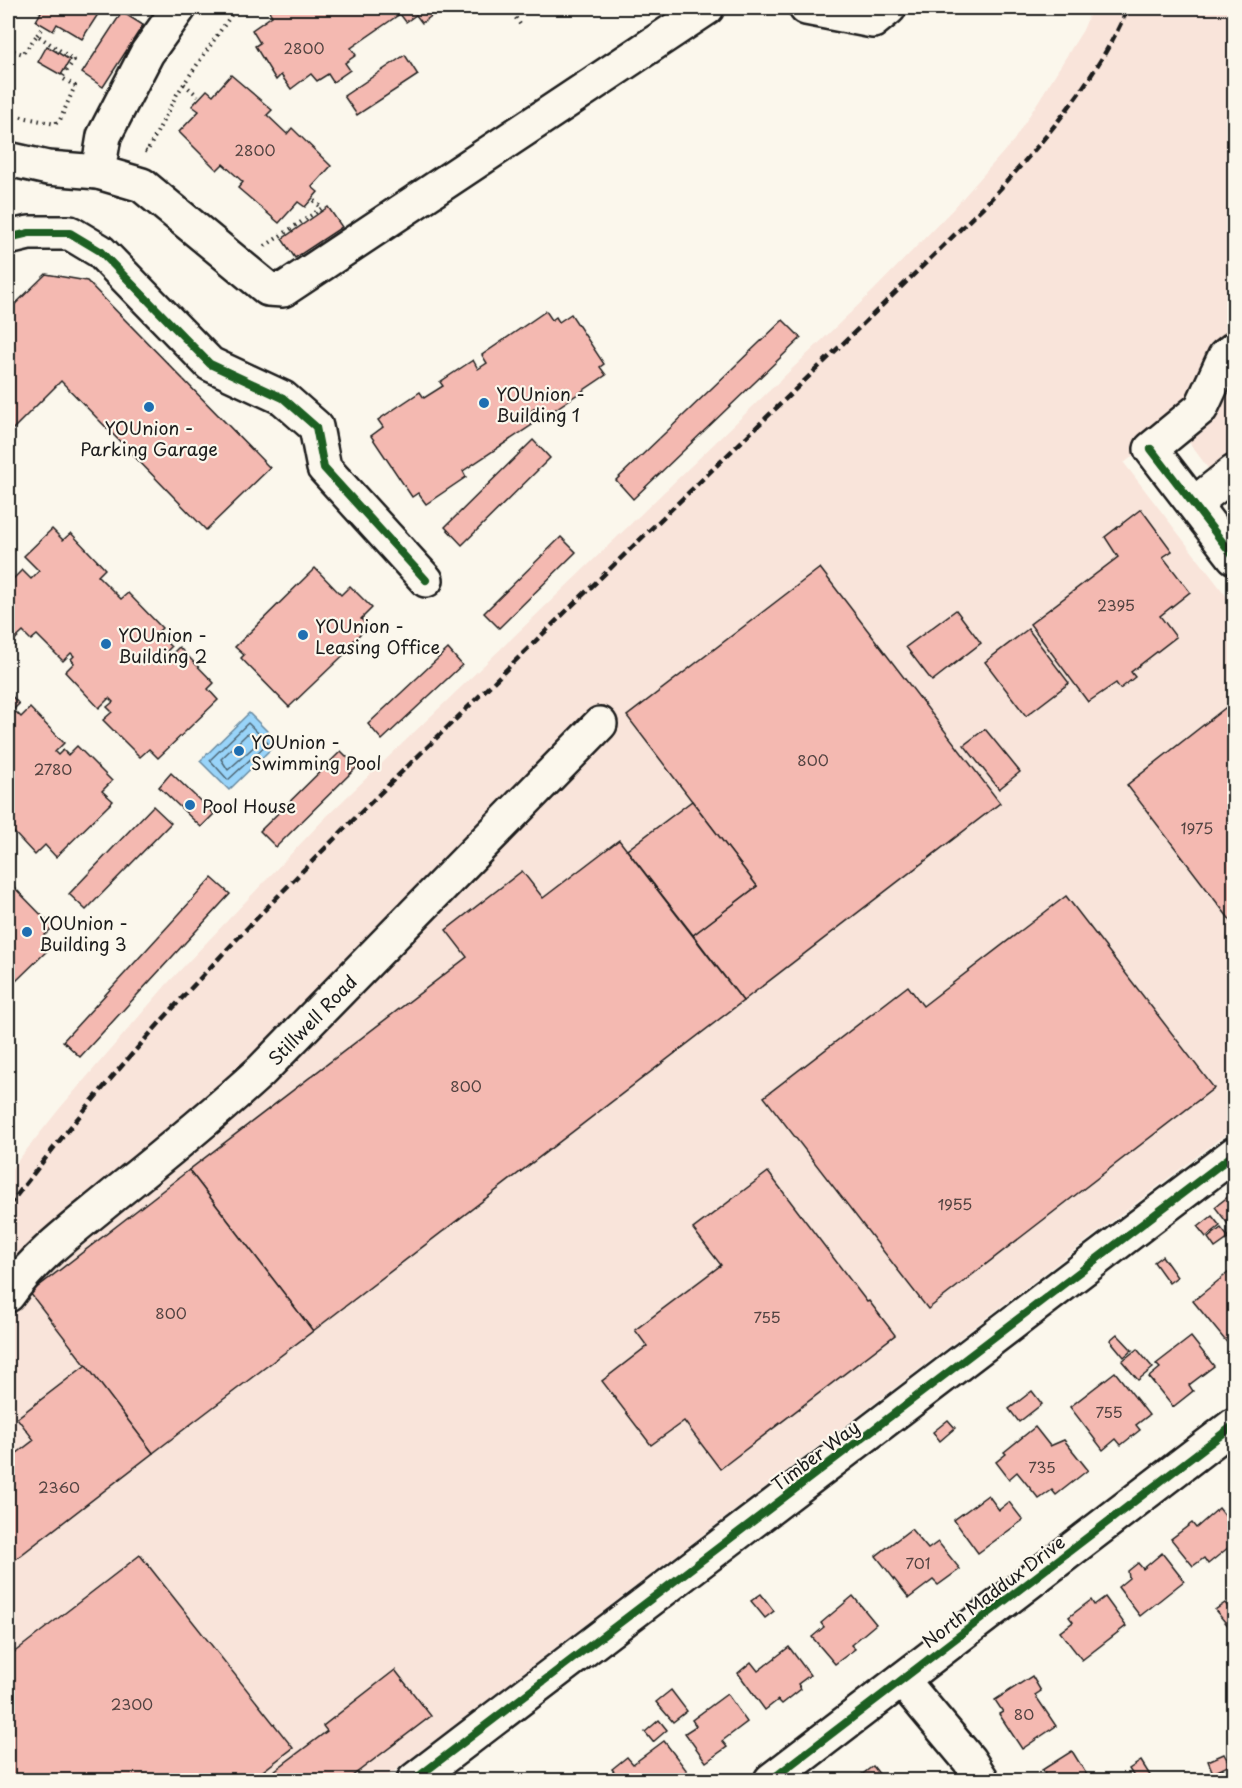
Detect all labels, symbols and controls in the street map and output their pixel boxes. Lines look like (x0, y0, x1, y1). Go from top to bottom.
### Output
house number: 2800 (284, 36, 324, 59)
house number: 2800 (235, 138, 275, 161)
place label: YOUnion - Building 1 (496, 380, 585, 428)
marker: YOUnion - Building 1 (477, 396, 491, 410)
marker: YOUnion - Parking Garage (142, 400, 156, 414)
place label: YOUnion - Parking Garage (80, 414, 218, 462)
house number: 2395 (1097, 593, 1135, 616)
place label: YOUnion - Leasing Office (315, 612, 440, 660)
place label: YOUnion - Building 2 (118, 621, 207, 669)
marker: YOUnion - Leasing Office (296, 628, 310, 642)
marker: YOUnion - Building 2 (99, 637, 113, 651)
place label: YOUnion - Swimming Pool (251, 728, 381, 776)
marker: YOUnion - Swimming Pool (232, 744, 246, 758)
house number: 800 (797, 748, 829, 771)
house number: 2780 (34, 757, 72, 780)
place label: Pool House (202, 792, 296, 819)
marker: Pool House (183, 798, 197, 812)
house number: 1975 (1181, 816, 1213, 839)
place label: YOUnion - Building 3 (39, 909, 128, 957)
marker: YOUnion - Building 3 (20, 925, 34, 939)
street label: Stillwell Road (261, 968, 362, 1070)
house number: 800 (450, 1074, 482, 1097)
house number: 1955 (938, 1192, 972, 1215)
house number: 800 (155, 1301, 187, 1324)
house number: 755 (753, 1305, 781, 1328)
house number: 755 (1095, 1400, 1123, 1423)
street label: Timber Way (765, 1413, 865, 1497)
house number: 735 (1028, 1455, 1056, 1478)
house number: 2360 (38, 1475, 80, 1498)
street label: North Maddux Drive (916, 1528, 1070, 1654)
house number: 701 (906, 1551, 930, 1574)
house number: 2300 (111, 1692, 153, 1715)
house number: 80 (1014, 1702, 1034, 1725)

